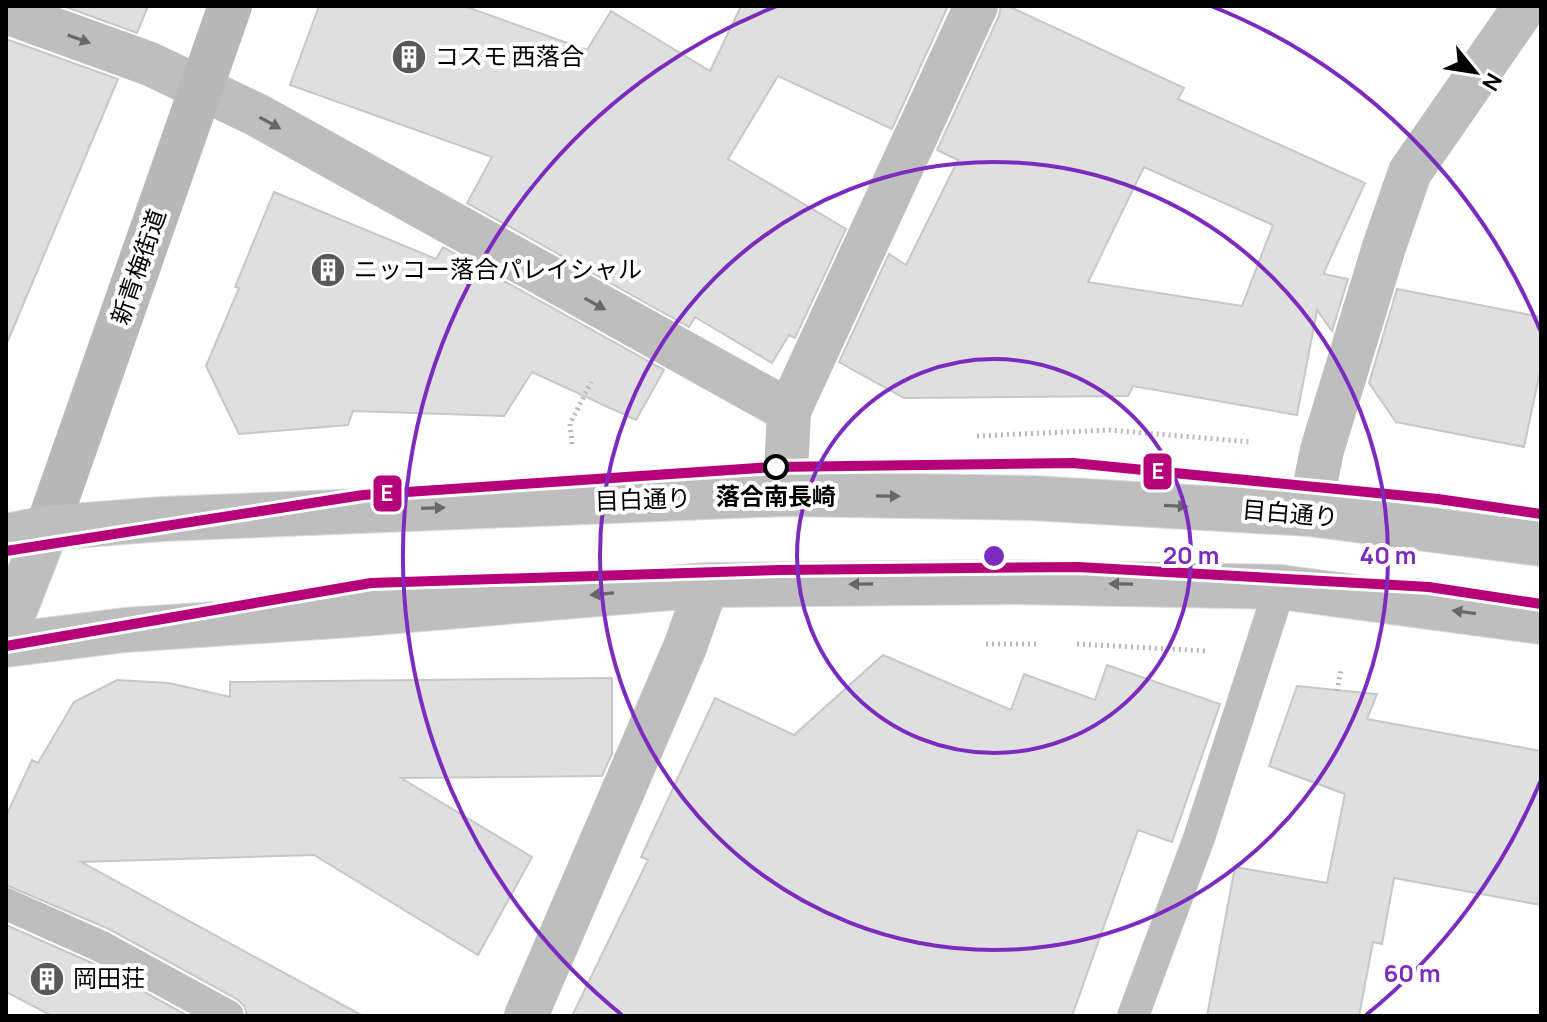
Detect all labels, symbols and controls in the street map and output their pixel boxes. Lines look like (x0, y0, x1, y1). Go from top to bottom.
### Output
north arrow (1435, 32, 1515, 112)
one-way arrow (68, 33, 92, 45)
building icon: コスモ 西落合 (390, 38, 428, 76)
place label: コスモ 西落合 (435, 39, 584, 72)
text: N (1475, 68, 1509, 96)
one-way arrow (259, 116, 282, 130)
street label: 新青梅街道 (102, 204, 173, 329)
building icon: ニッコー落合パレイシャル (309, 251, 347, 289)
place label: ニッコー落合パレイシャル (354, 252, 642, 285)
one-way arrow (584, 297, 607, 310)
line badge: E (1142, 452, 1173, 491)
marker: 落合南長崎 (764, 455, 788, 479)
text: E (1152, 456, 1164, 486)
line badge: E (372, 474, 403, 513)
text: E (381, 478, 393, 508)
place label: 落合南長崎 (716, 479, 836, 512)
street label: 目白通り (594, 480, 691, 517)
one-way arrow (876, 490, 901, 502)
street label: 目白通り (1241, 492, 1339, 533)
one-way arrow (1164, 500, 1189, 513)
one-way arrow (421, 502, 446, 515)
text: 20 m (1163, 538, 1219, 571)
text: 40 m (1360, 538, 1416, 571)
centre of rings (980, 542, 1008, 570)
one-way arrow (848, 577, 873, 590)
one-way arrow (1108, 578, 1133, 590)
one-way arrow (589, 588, 614, 601)
one-way arrow (1451, 605, 1476, 618)
text: 60 m (1383, 956, 1441, 989)
building icon: 岡田荘 (28, 960, 66, 998)
place label: 岡田荘 (73, 961, 145, 994)

